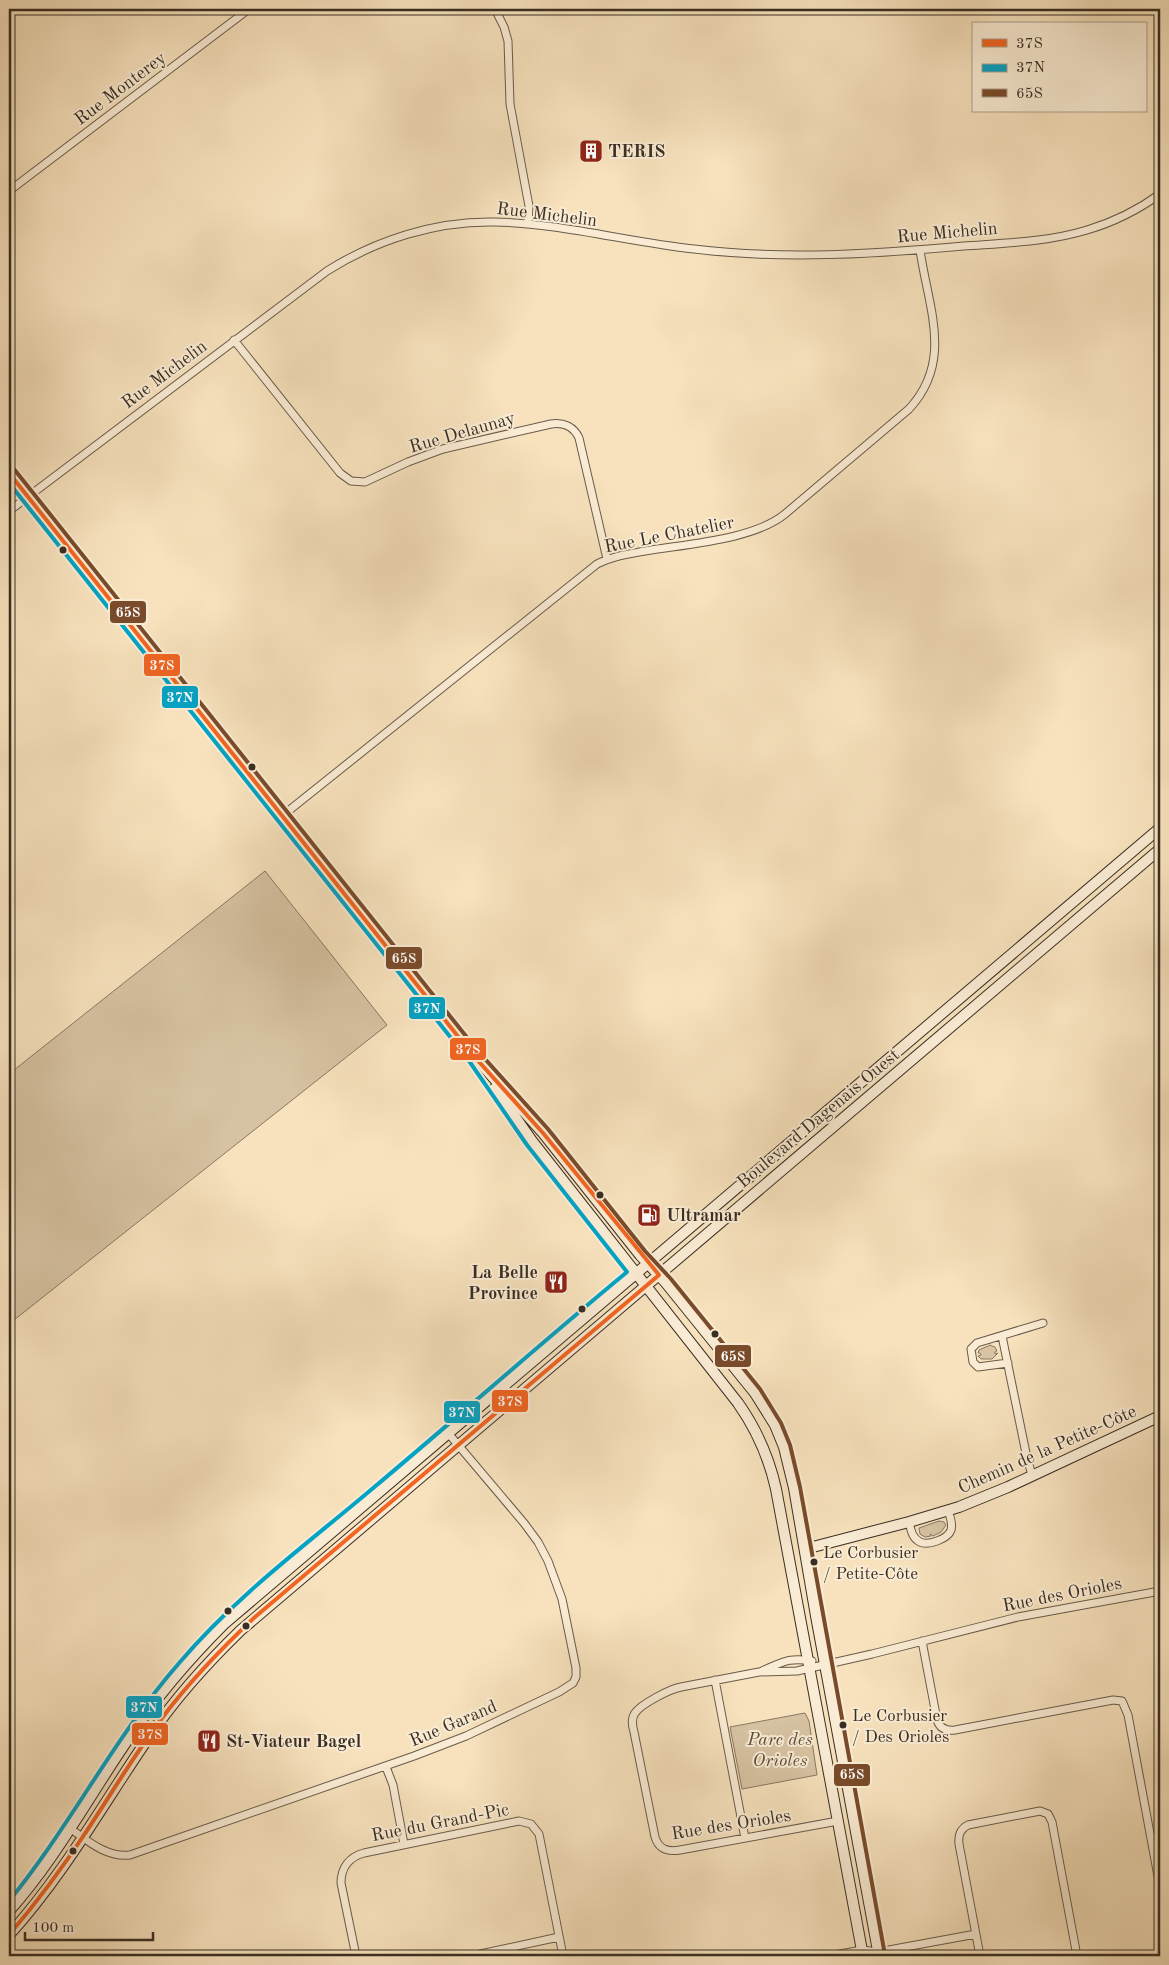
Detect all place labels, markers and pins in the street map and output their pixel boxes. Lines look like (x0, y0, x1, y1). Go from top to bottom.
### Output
building icon: TERIS (578, 138, 604, 164)
place label: TERIS (608, 143, 666, 161)
unlabelled marker (58, 545, 68, 555)
unlabelled marker (247, 762, 257, 772)
unlabelled marker (595, 1190, 605, 1200)
fuel station icon: Ultramar (636, 1202, 662, 1228)
place label: Ultramar (666, 1207, 741, 1225)
place label: La Belle Province (468, 1264, 538, 1303)
restaurant icon: La Belle Province (543, 1269, 569, 1295)
unlabelled marker (577, 1304, 587, 1314)
unlabelled marker (710, 1329, 720, 1339)
place label: Le Corbusier / Petite-Côte (823, 1545, 918, 1583)
marker: Le Corbusier / Petite-Côte (809, 1557, 819, 1567)
unlabelled marker (223, 1606, 233, 1616)
unlabelled marker (241, 1621, 251, 1631)
place label: Le Corbusier / Des Orioles (852, 1708, 949, 1746)
marker: Le Corbusier / Des Orioles (838, 1720, 848, 1730)
restaurant icon: St-Viateur Bagel (196, 1728, 222, 1754)
place label: St-Viateur Bagel (226, 1733, 362, 1751)
unlabelled marker (68, 1846, 78, 1856)

